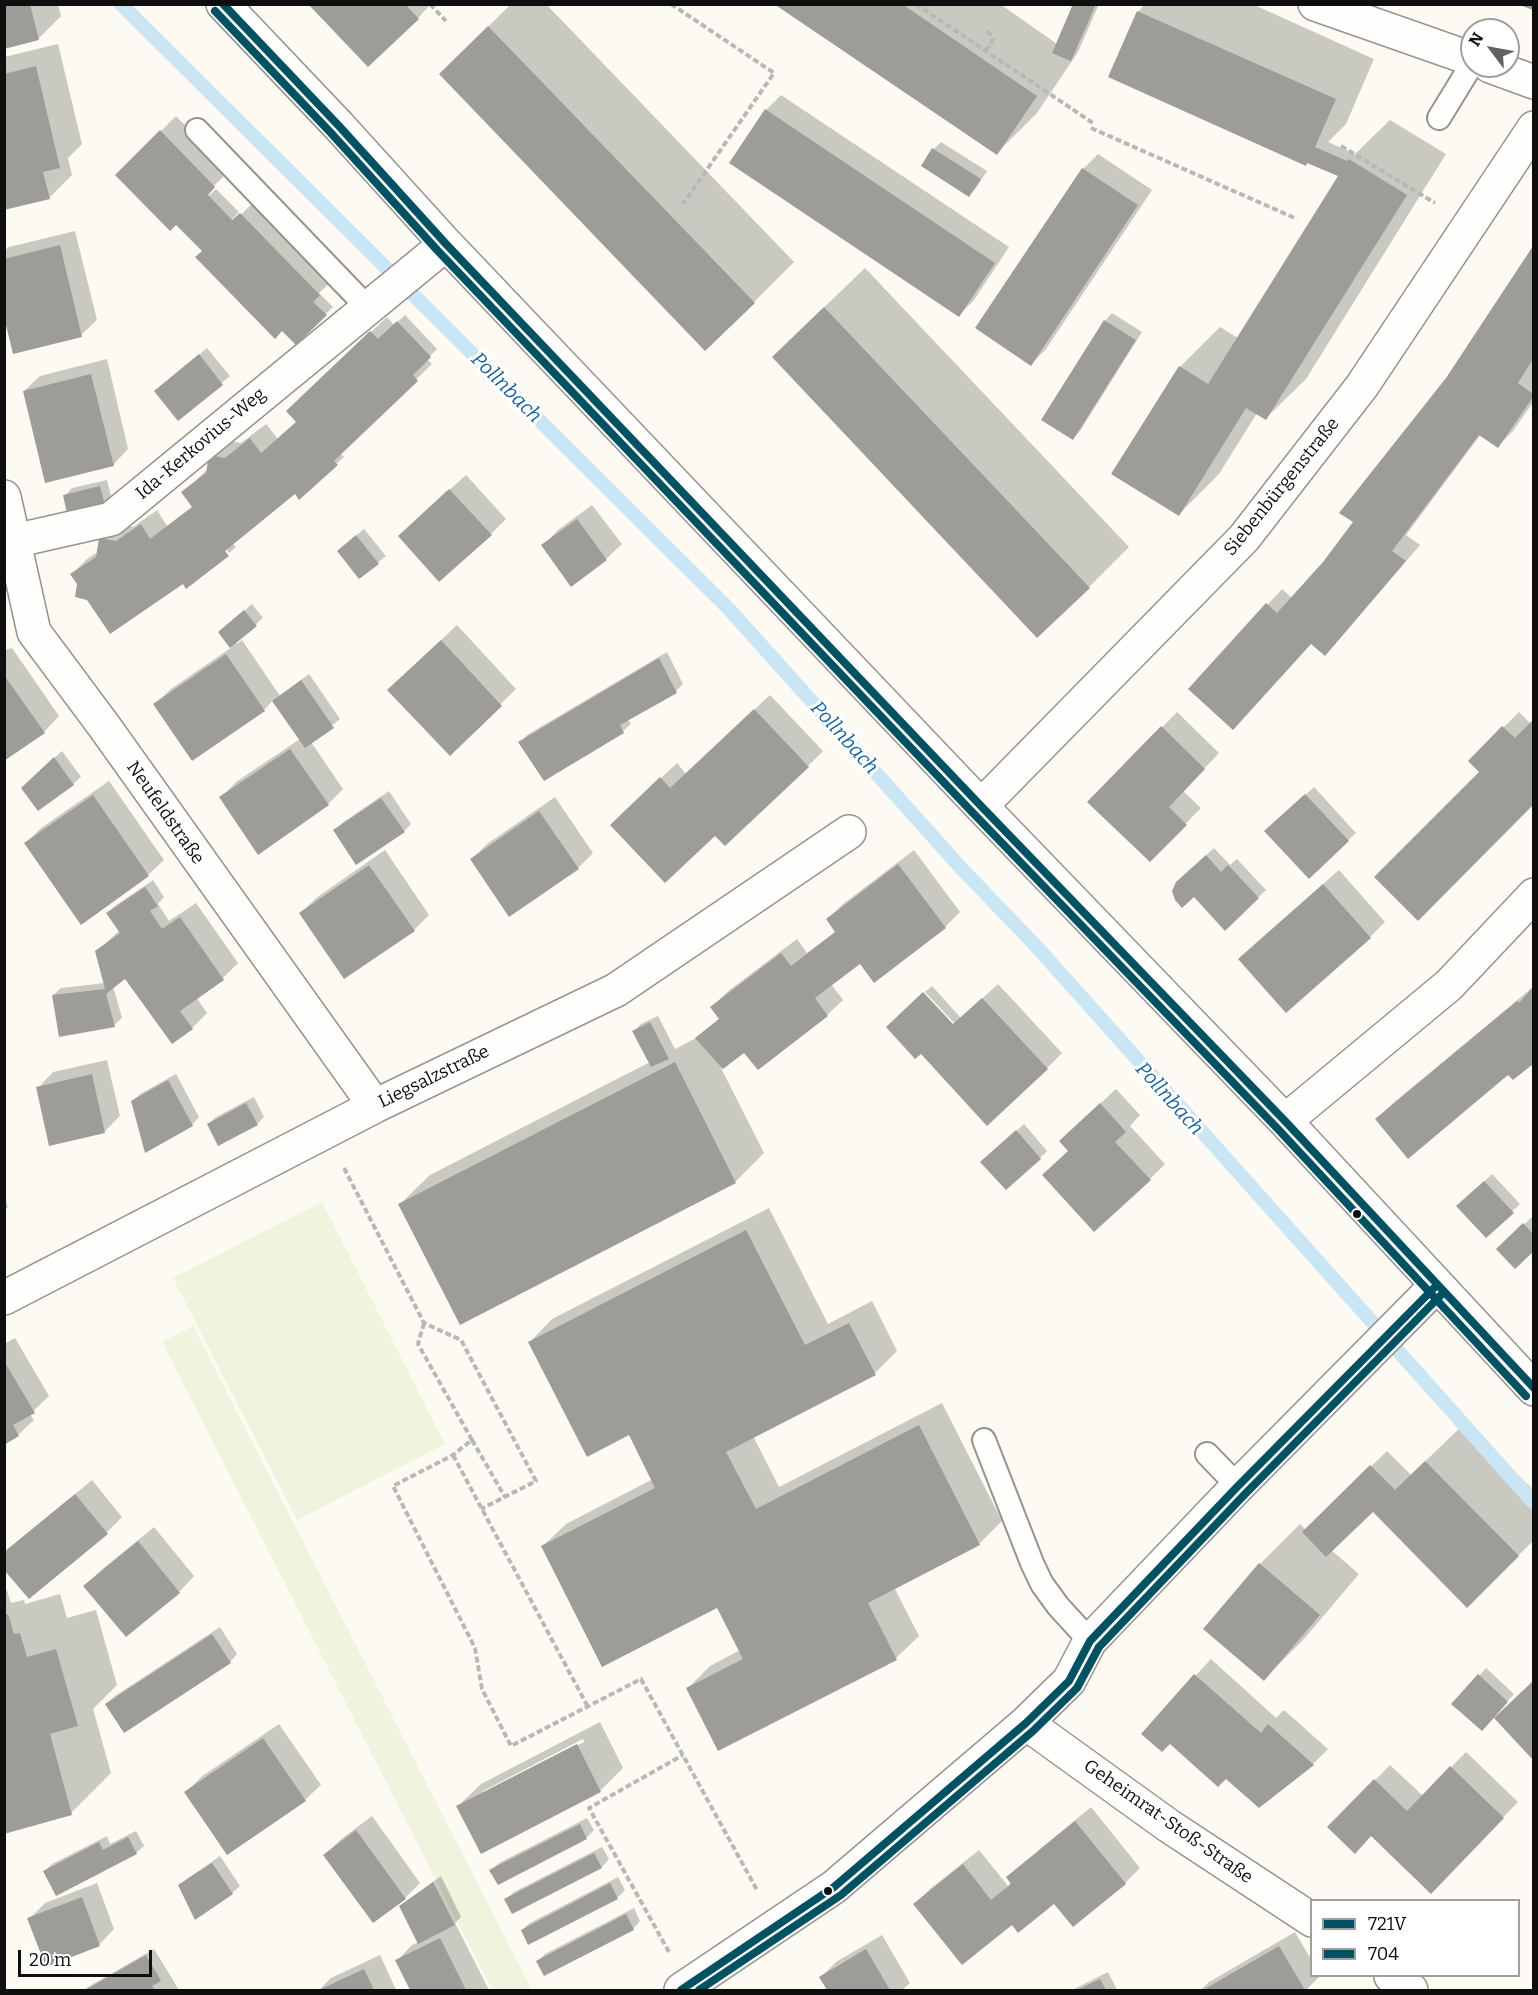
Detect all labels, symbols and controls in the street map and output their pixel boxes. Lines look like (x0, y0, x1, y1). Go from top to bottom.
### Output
north arrow (1460, 18, 1520, 78)
text: N (1465, 29, 1487, 50)
water label: Pollnbach (466, 348, 546, 428)
street label: Ida-Kerkovius-Weg (132, 384, 270, 504)
street label: Siebenbürgenstraße (1220, 414, 1344, 560)
water label: Pollnbach (805, 697, 883, 779)
street label: Neufeldstraße (122, 757, 208, 869)
street label: Liegsalzstraße (375, 1041, 493, 1113)
water label: Pollnbach (1130, 1058, 1208, 1140)
unlabelled marker (1351, 1208, 1363, 1220)
street label: Geheimrat-Stoß-Straße (1079, 1755, 1257, 1889)
unlabelled marker (822, 1885, 834, 1897)
legend (1310, 1899, 1520, 1977)
text: 721V (1368, 1913, 1407, 1935)
scale bar (21, 1938, 154, 1976)
text: 704 (1368, 1943, 1399, 1965)
text: 20 m (29, 1949, 71, 1971)

